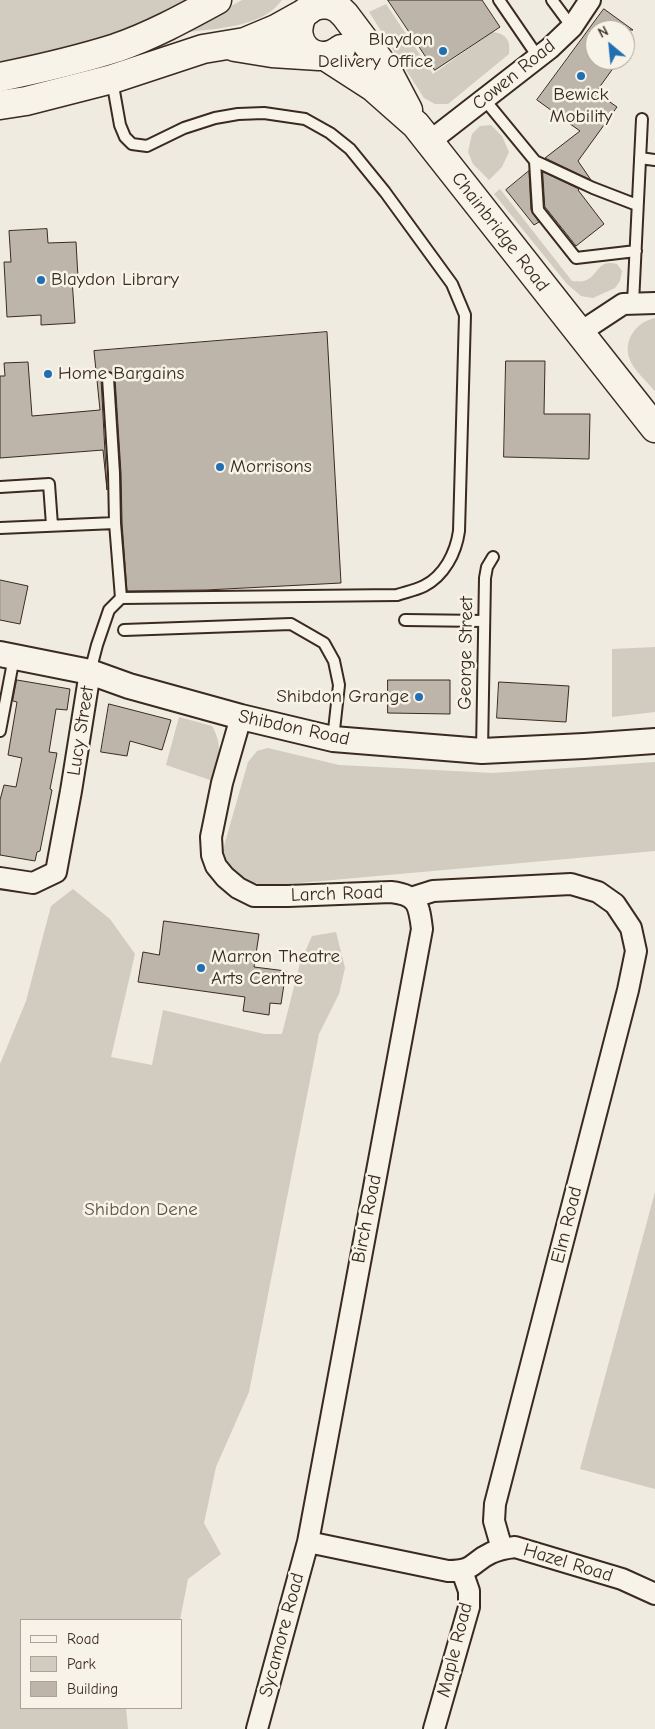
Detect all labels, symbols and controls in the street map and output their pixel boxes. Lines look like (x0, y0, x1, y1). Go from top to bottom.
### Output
north arrow (585, 20, 635, 70)
text: N (595, 23, 611, 42)
place label: Blaydon Delivery Office (318, 29, 433, 73)
street label: Cowen Road (468, 35, 560, 115)
marker: Blaydon Delivery Office (437, 45, 449, 57)
marker: Bewick Mobility (575, 70, 587, 82)
place label: Bewick Mobility (550, 84, 612, 128)
street label: Chainbridge Road (446, 168, 554, 296)
place label: Blaydon Library (51, 269, 179, 291)
marker: Blaydon Library (35, 274, 47, 286)
place label: Home Bargains (58, 363, 185, 385)
marker: Home Bargains (42, 368, 54, 380)
place label: Morrisons (230, 456, 312, 478)
marker: Morrisons (214, 461, 226, 473)
street label: George Street (454, 596, 478, 710)
street label: Lucy Street (63, 684, 99, 778)
place label: Shibdon Grange (276, 686, 409, 708)
marker: Shibdon Grange (413, 691, 425, 703)
street label: Shibdon Road (236, 705, 352, 751)
street label: Larch Road (290, 881, 384, 907)
place label: Marron Theatre Arts Centre (211, 946, 340, 990)
marker: Marron Theatre Arts Centre (195, 962, 207, 974)
street label: Birch Road (347, 1173, 387, 1265)
street label: Elm Road (546, 1184, 588, 1266)
park label: Shibdon Dene (84, 1199, 198, 1221)
street label: Hazel Road (520, 1539, 616, 1587)
street label: Sycamore Road (254, 1570, 310, 1700)
street label: Maple Road (432, 1600, 478, 1700)
legend (20, 1619, 182, 1709)
text: Road (67, 1630, 99, 1648)
text: Park (67, 1655, 96, 1673)
text: Building (67, 1680, 118, 1698)

